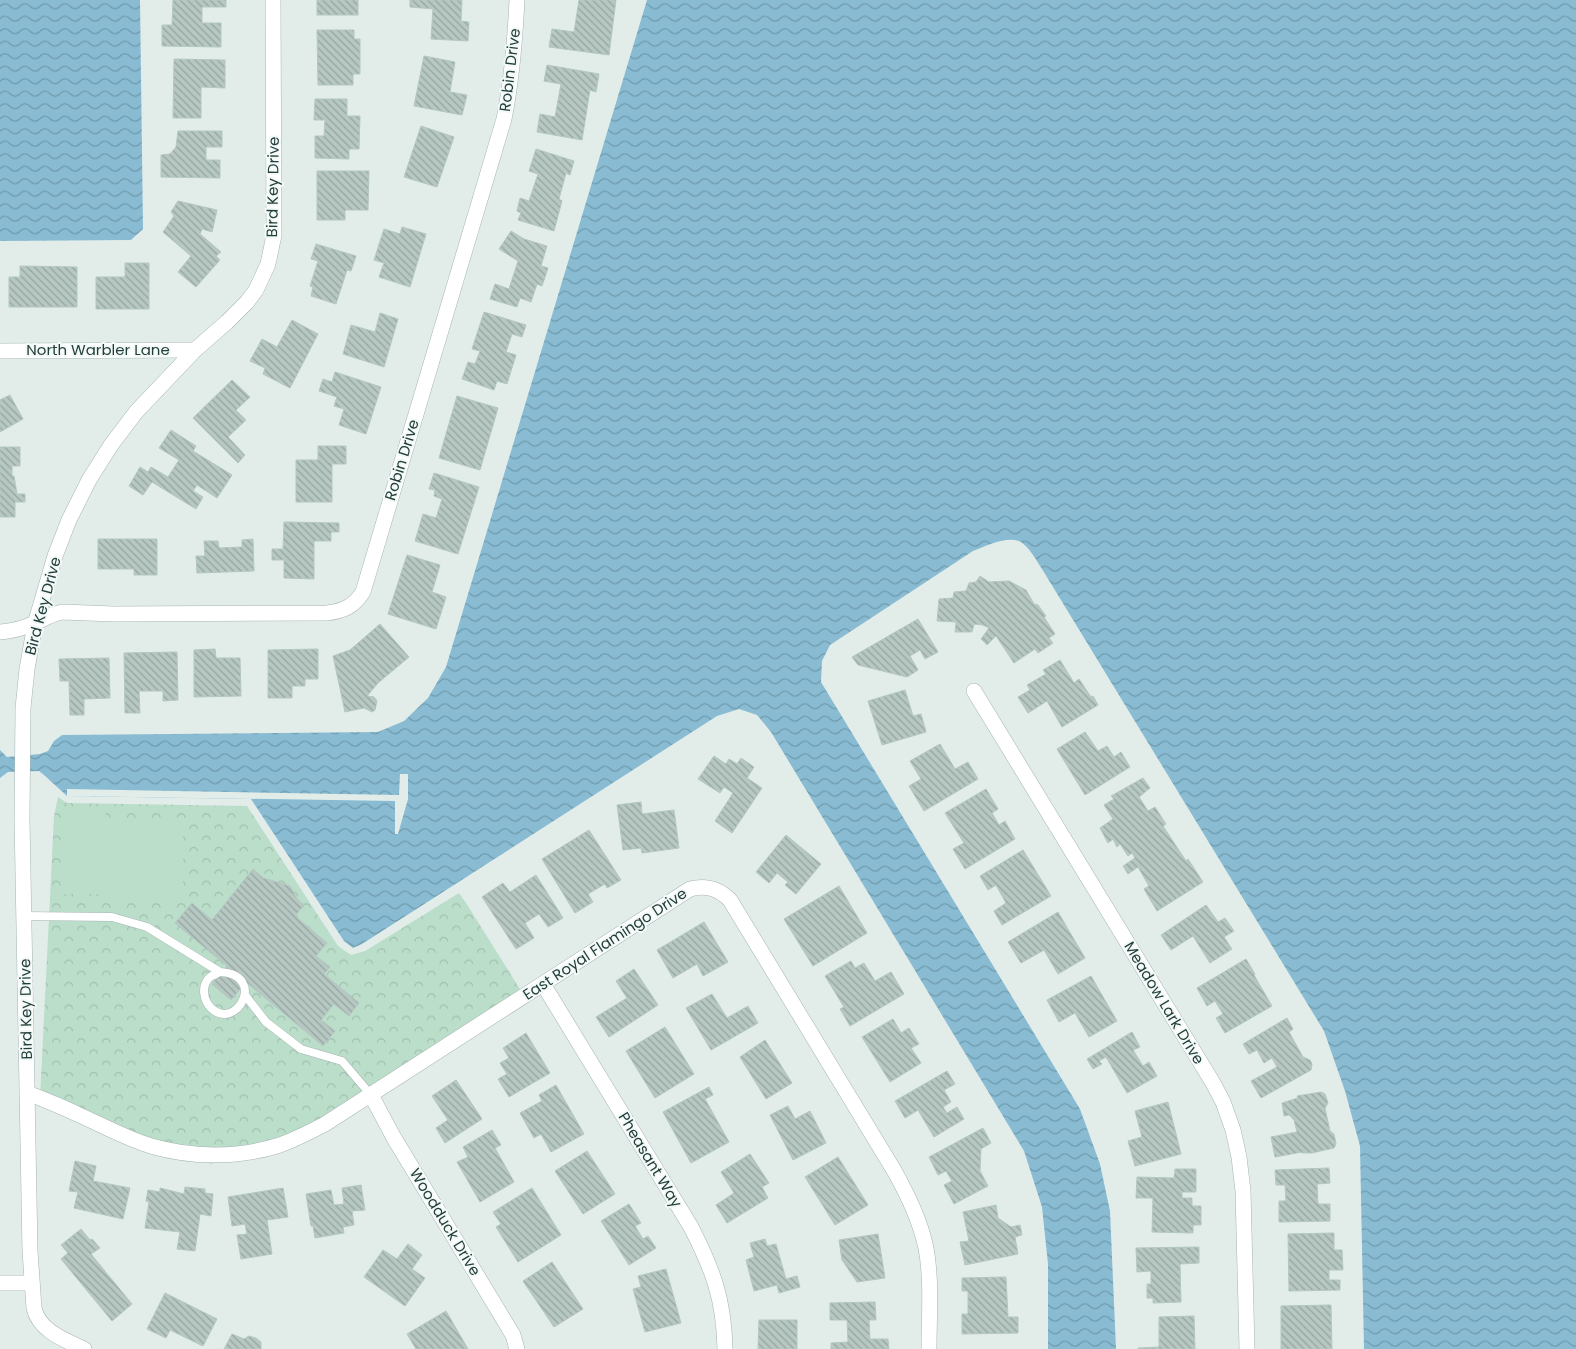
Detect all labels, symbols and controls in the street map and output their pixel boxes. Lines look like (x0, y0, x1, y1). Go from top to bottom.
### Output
street label: Robin Drive (494, 27, 525, 113)
street label: Bird Key Drive (261, 136, 284, 238)
street label: North Warbler Lane (26, 339, 170, 360)
street label: Robin Drive (379, 417, 424, 503)
street label: Bird Key Drive (19, 554, 66, 657)
street label: East Royal Flamingo Drive (519, 883, 691, 1005)
street label: Meadow Lark Drive (1119, 937, 1209, 1068)
street label: Bird Key Drive (14, 958, 37, 1060)
street label: Pheasant Way (614, 1108, 688, 1212)
street label: Woodduck Drive (405, 1164, 486, 1280)

